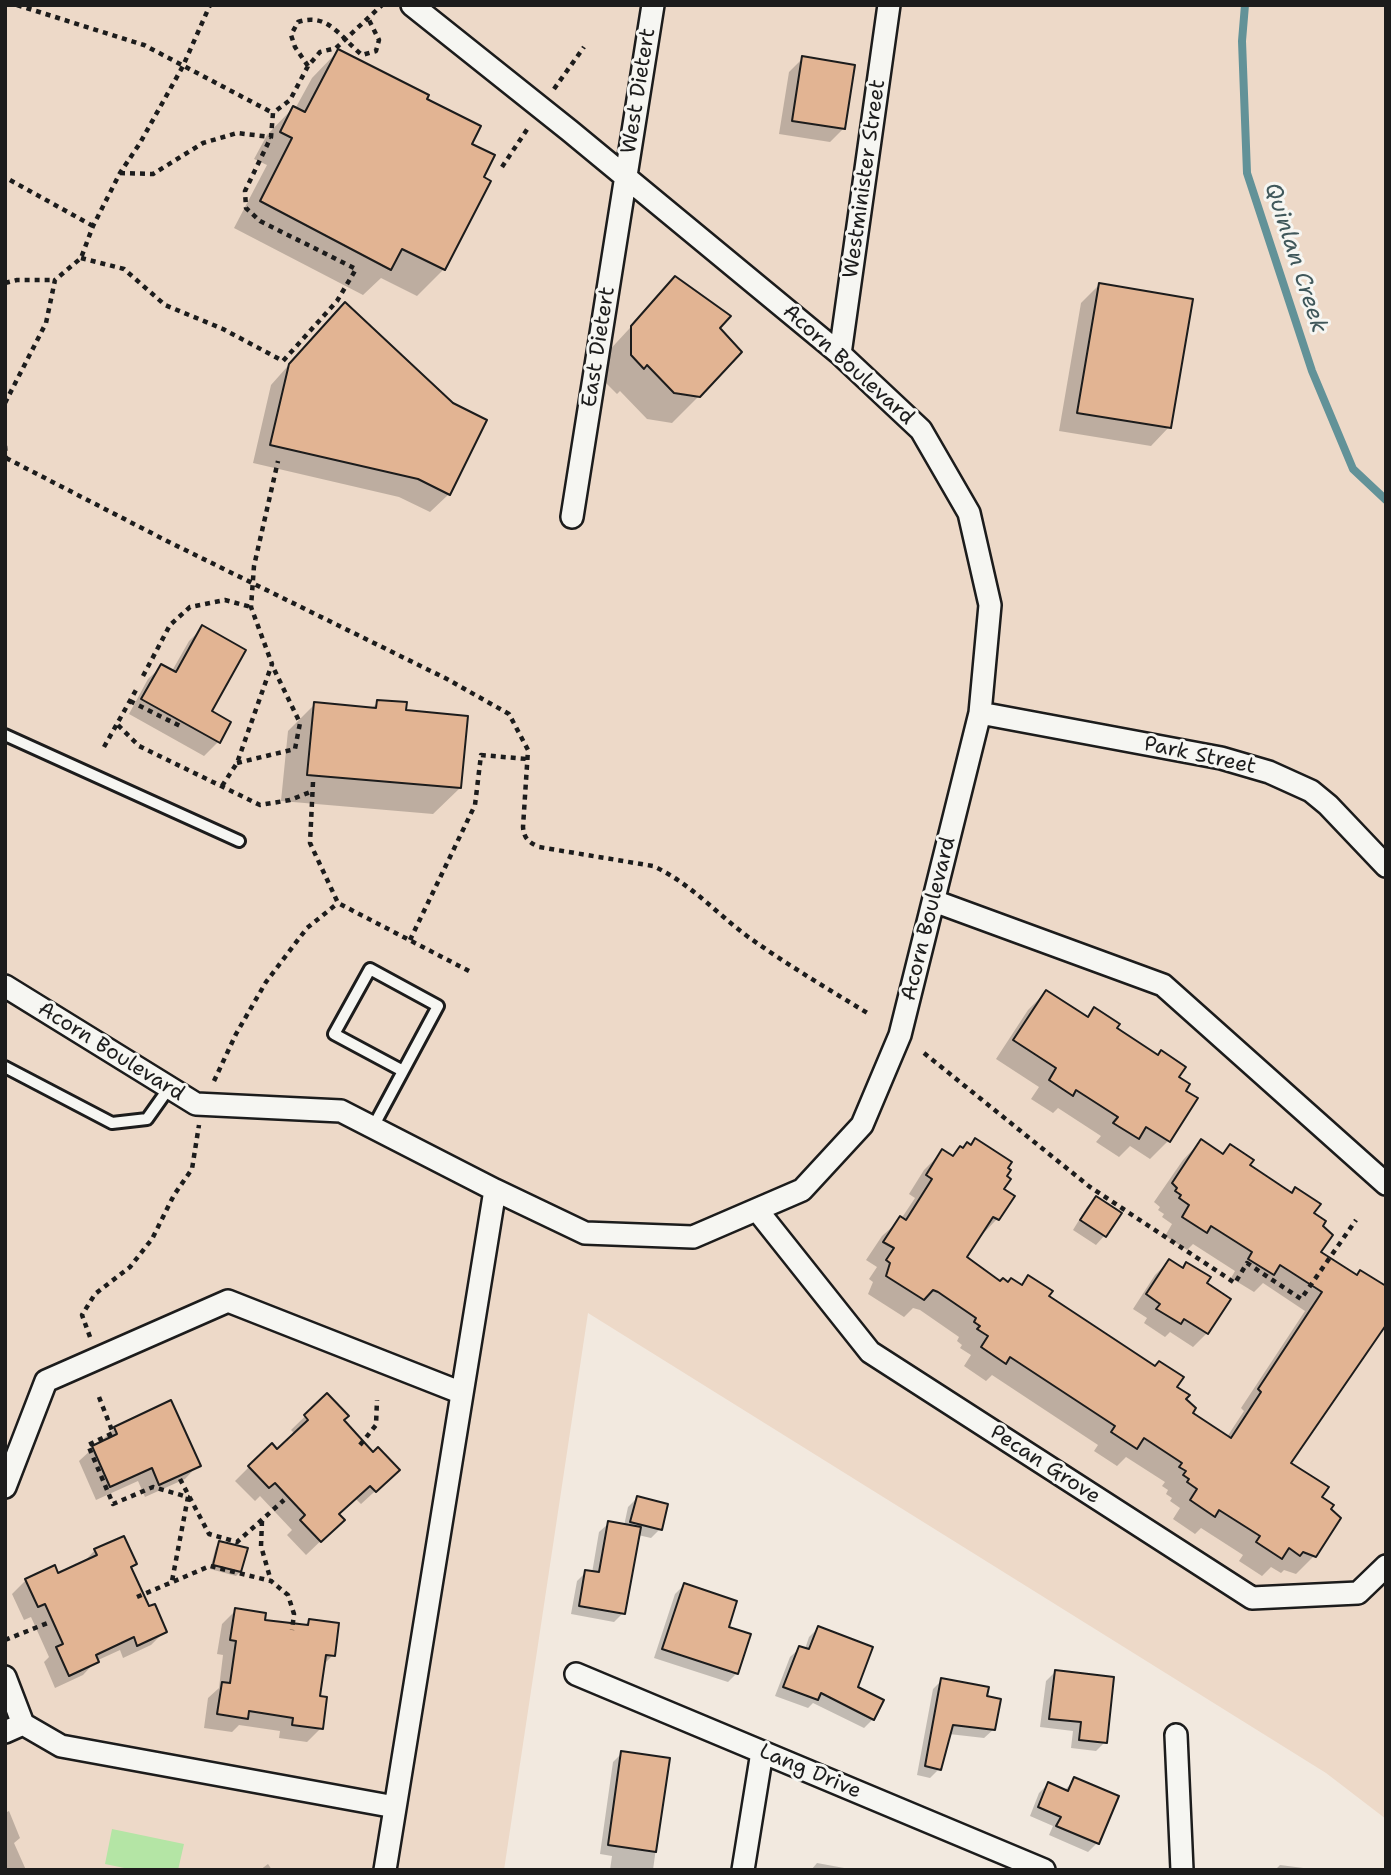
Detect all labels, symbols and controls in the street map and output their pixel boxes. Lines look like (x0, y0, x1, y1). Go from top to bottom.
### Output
street label: West Dietert (617, 26, 661, 156)
street label: Westminister Street (839, 78, 891, 280)
water label: Quinlan Creek (1258, 179, 1332, 337)
street label: East Dietert (577, 285, 621, 409)
street label: Acorn Boulevard (777, 299, 919, 431)
street label: Park Street (1142, 732, 1258, 780)
street label: Acorn Boulevard (896, 834, 962, 1004)
street label: Acorn Boulevard (33, 997, 189, 1107)
street label: Pecan Grove (985, 1420, 1105, 1510)
street label: Lang Drive (755, 1739, 865, 1805)

